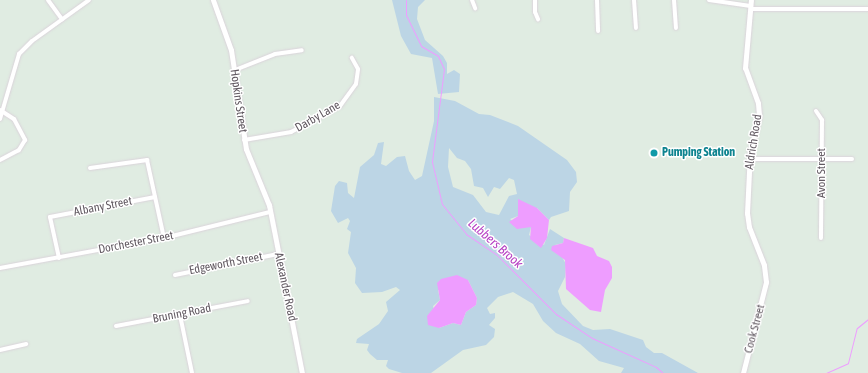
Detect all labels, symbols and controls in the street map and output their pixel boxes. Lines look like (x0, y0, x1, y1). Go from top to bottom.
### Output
street label: Hopkins Street (226, 68, 250, 134)
street label: Darby Lane (293, 98, 343, 136)
street label: Aldrich Road (743, 113, 765, 171)
place label: Pumping Station (662, 146, 735, 160)
marker: Pumping Station (649, 148, 659, 158)
street label: Avon Street (815, 148, 829, 198)
street label: Albany Street (73, 194, 133, 220)
water label: Lubbers Brook (464, 216, 526, 272)
street label: Dorchester Street (97, 229, 175, 257)
street label: Edgeworth Street (188, 250, 264, 278)
street label: Alexander Road (271, 251, 299, 323)
street label: Bruning Road (152, 301, 212, 327)
street label: Cook Street (742, 303, 768, 355)

